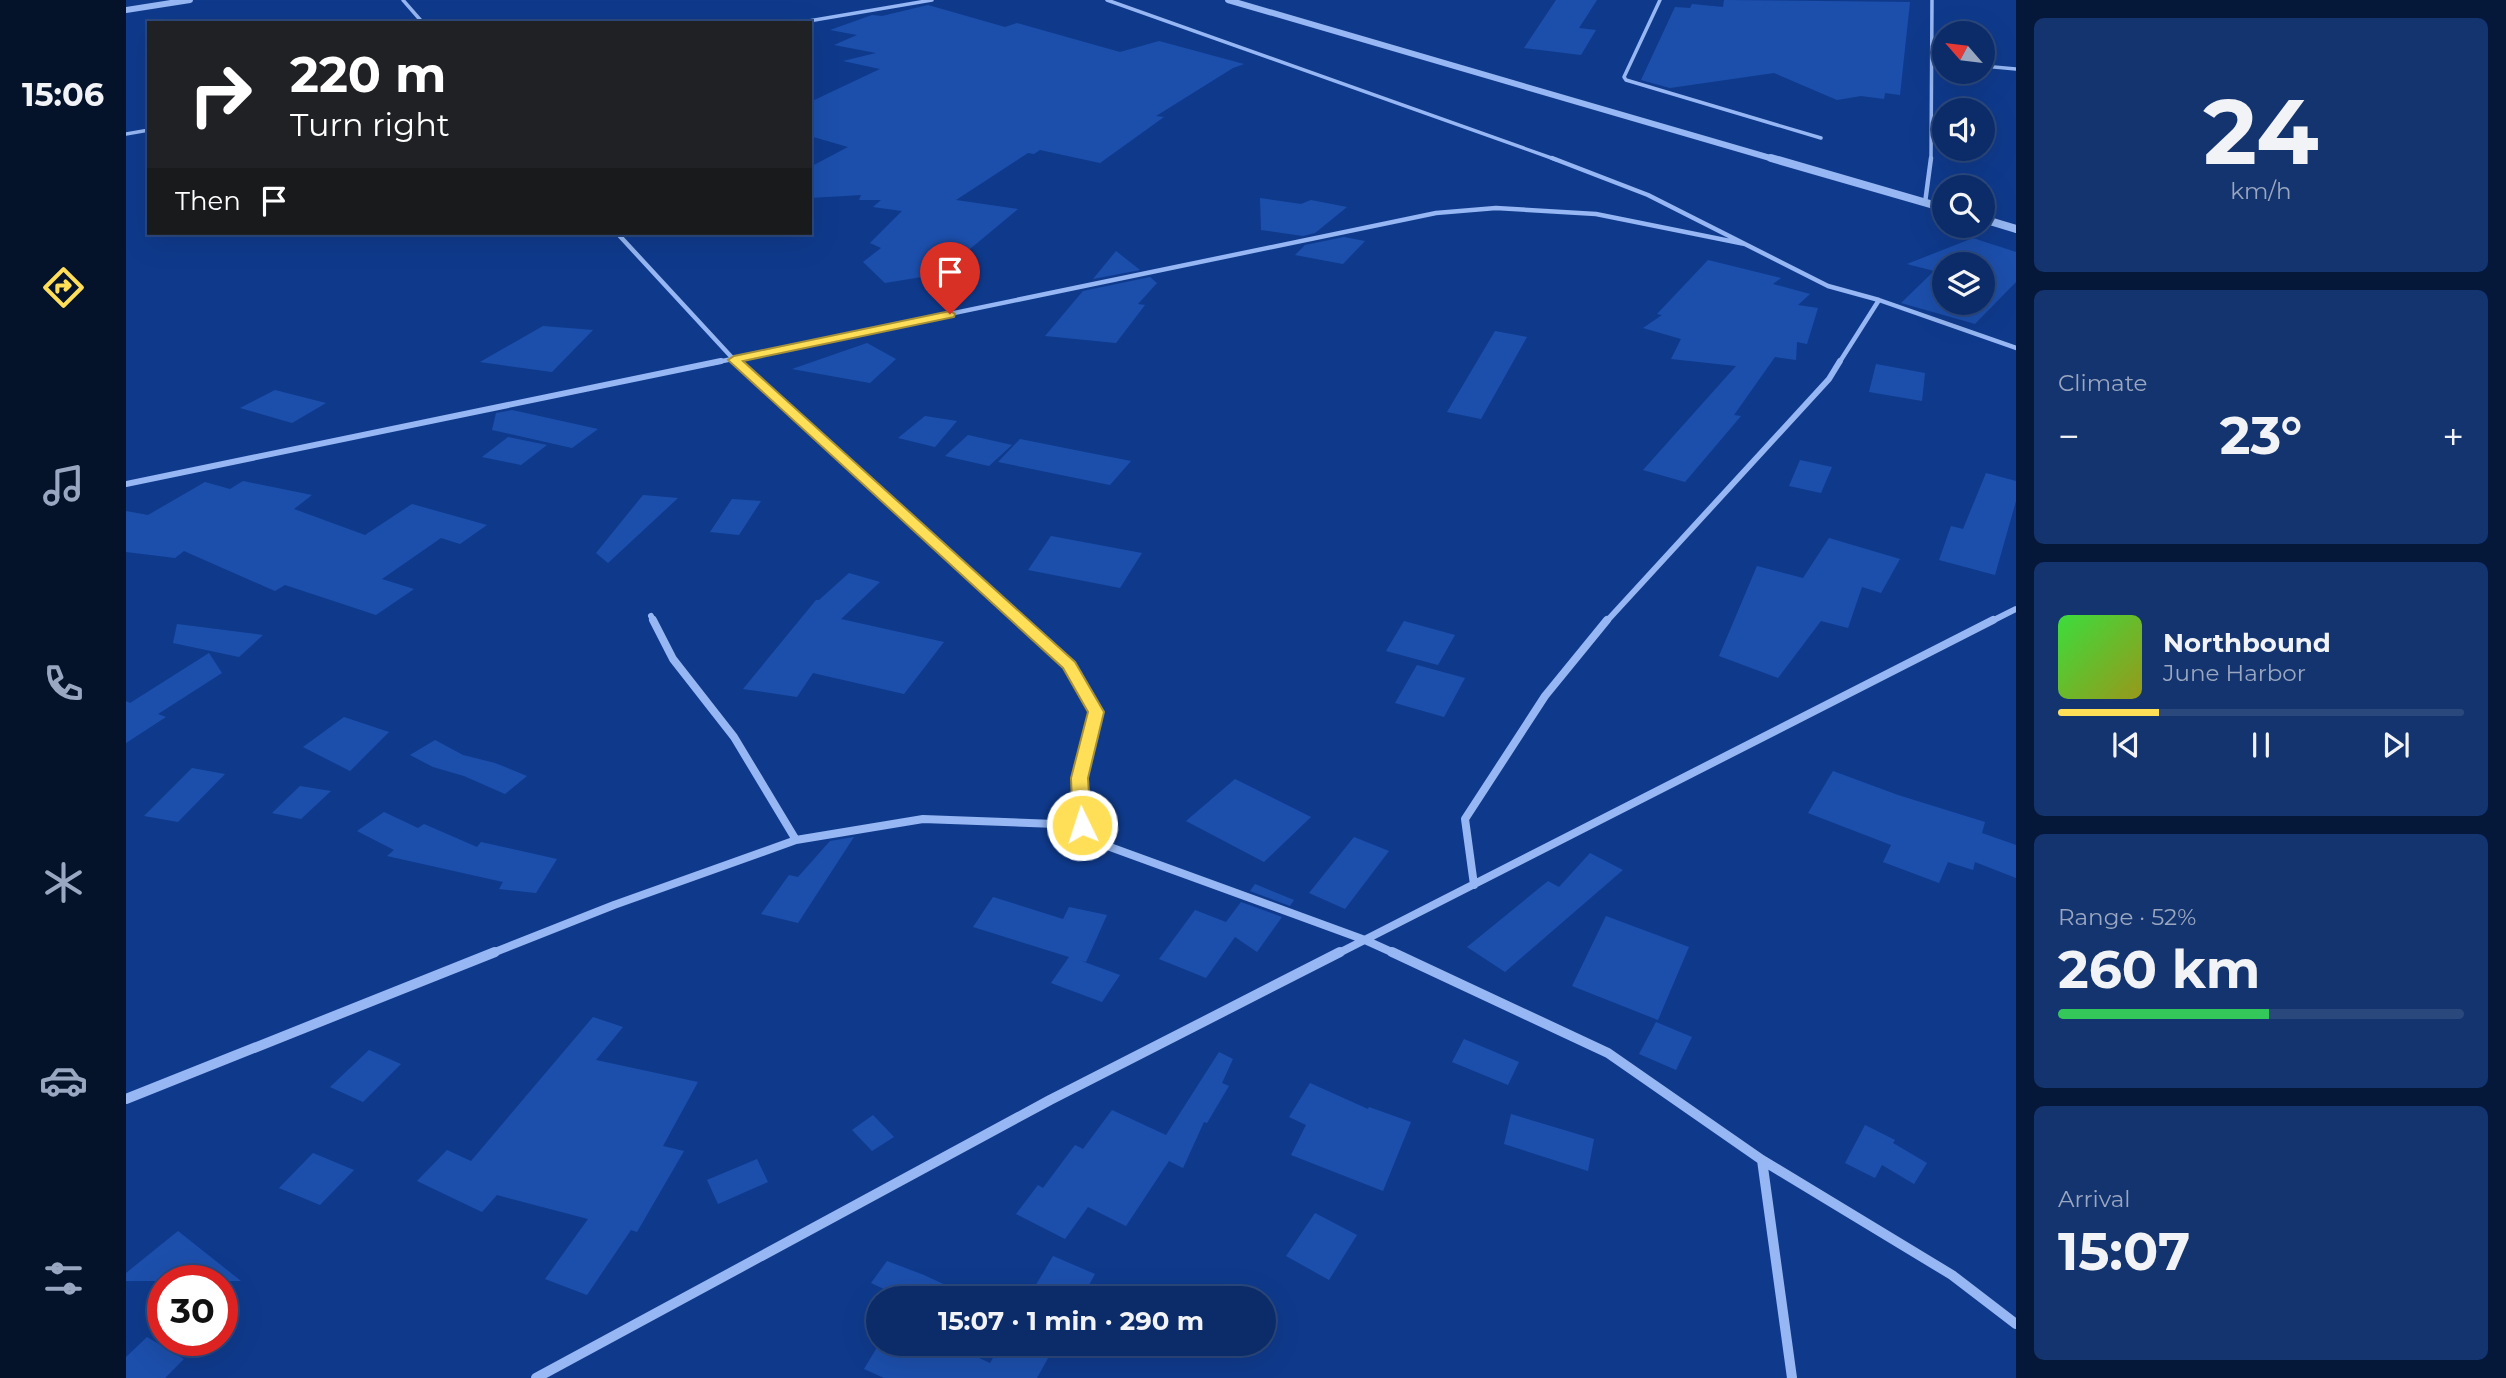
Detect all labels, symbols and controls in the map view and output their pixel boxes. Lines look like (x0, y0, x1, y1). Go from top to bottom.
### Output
north arrow (1932, 21, 1995, 84)
map controls (1932, 21, 1995, 315)
text: 220 m (290, 45, 446, 104)
icon: right (175, 49, 266, 140)
text: 15:06 (22, 75, 104, 114)
text: 24 (2203, 76, 2319, 187)
button: sound (1932, 98, 1995, 161)
text: Turn right (290, 105, 450, 144)
button: search (1932, 175, 1995, 238)
text: km/h (2230, 177, 2292, 205)
icon: arrive (255, 182, 293, 220)
text: Then (175, 185, 241, 217)
pin (920, 242, 980, 314)
button: layers (1932, 252, 1995, 315)
icon: arrive (931, 253, 969, 291)
icon: directions (39, 263, 88, 312)
text: Climate (2058, 369, 2147, 397)
text: 23° (2220, 404, 2302, 467)
text: − (2058, 413, 2080, 460)
text: + (2442, 413, 2464, 460)
icon: music (39, 461, 88, 510)
text: Northbound (2163, 627, 2331, 659)
icon: phone (39, 659, 88, 708)
text: June Harbor (2163, 659, 2306, 687)
icon: previous (2107, 726, 2145, 764)
icon: pause (2242, 726, 2280, 764)
icon: next (2377, 726, 2415, 764)
position arrow (1045, 788, 1119, 862)
icon: climate (39, 858, 88, 907)
text: Range · 52% (2058, 903, 2196, 931)
text: 260 km (2058, 938, 2260, 1001)
icon: car (39, 1056, 88, 1105)
text: Arrival (2058, 1185, 2131, 1213)
text: 15:07 (2058, 1220, 2190, 1283)
icon: filters (39, 1254, 88, 1303)
speed limit sign: 30 (147, 1265, 238, 1356)
text: 15:07 · 1 min · 290 m (938, 1305, 1204, 1337)

